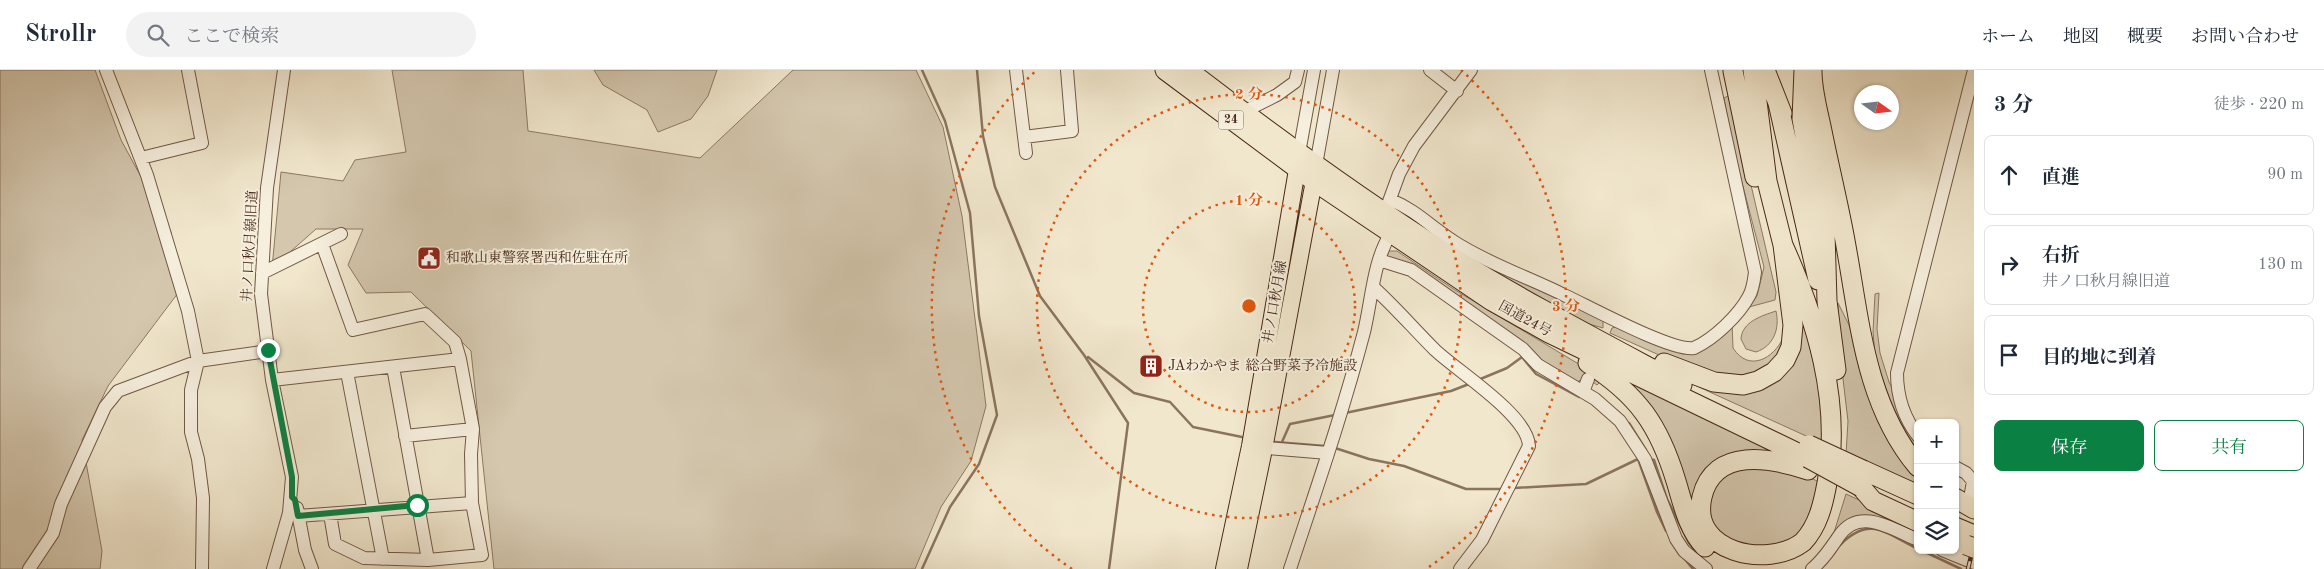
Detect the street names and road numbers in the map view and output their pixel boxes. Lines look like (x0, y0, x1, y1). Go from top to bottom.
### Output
road number: 24 (1218, 110, 1244, 130)
street label: 井ノ口秋月線旧道 (239, 190, 260, 302)
street label: 井ノ口秋月線 (1260, 259, 1289, 345)
street label: 国道24号 (1496, 298, 1554, 339)

